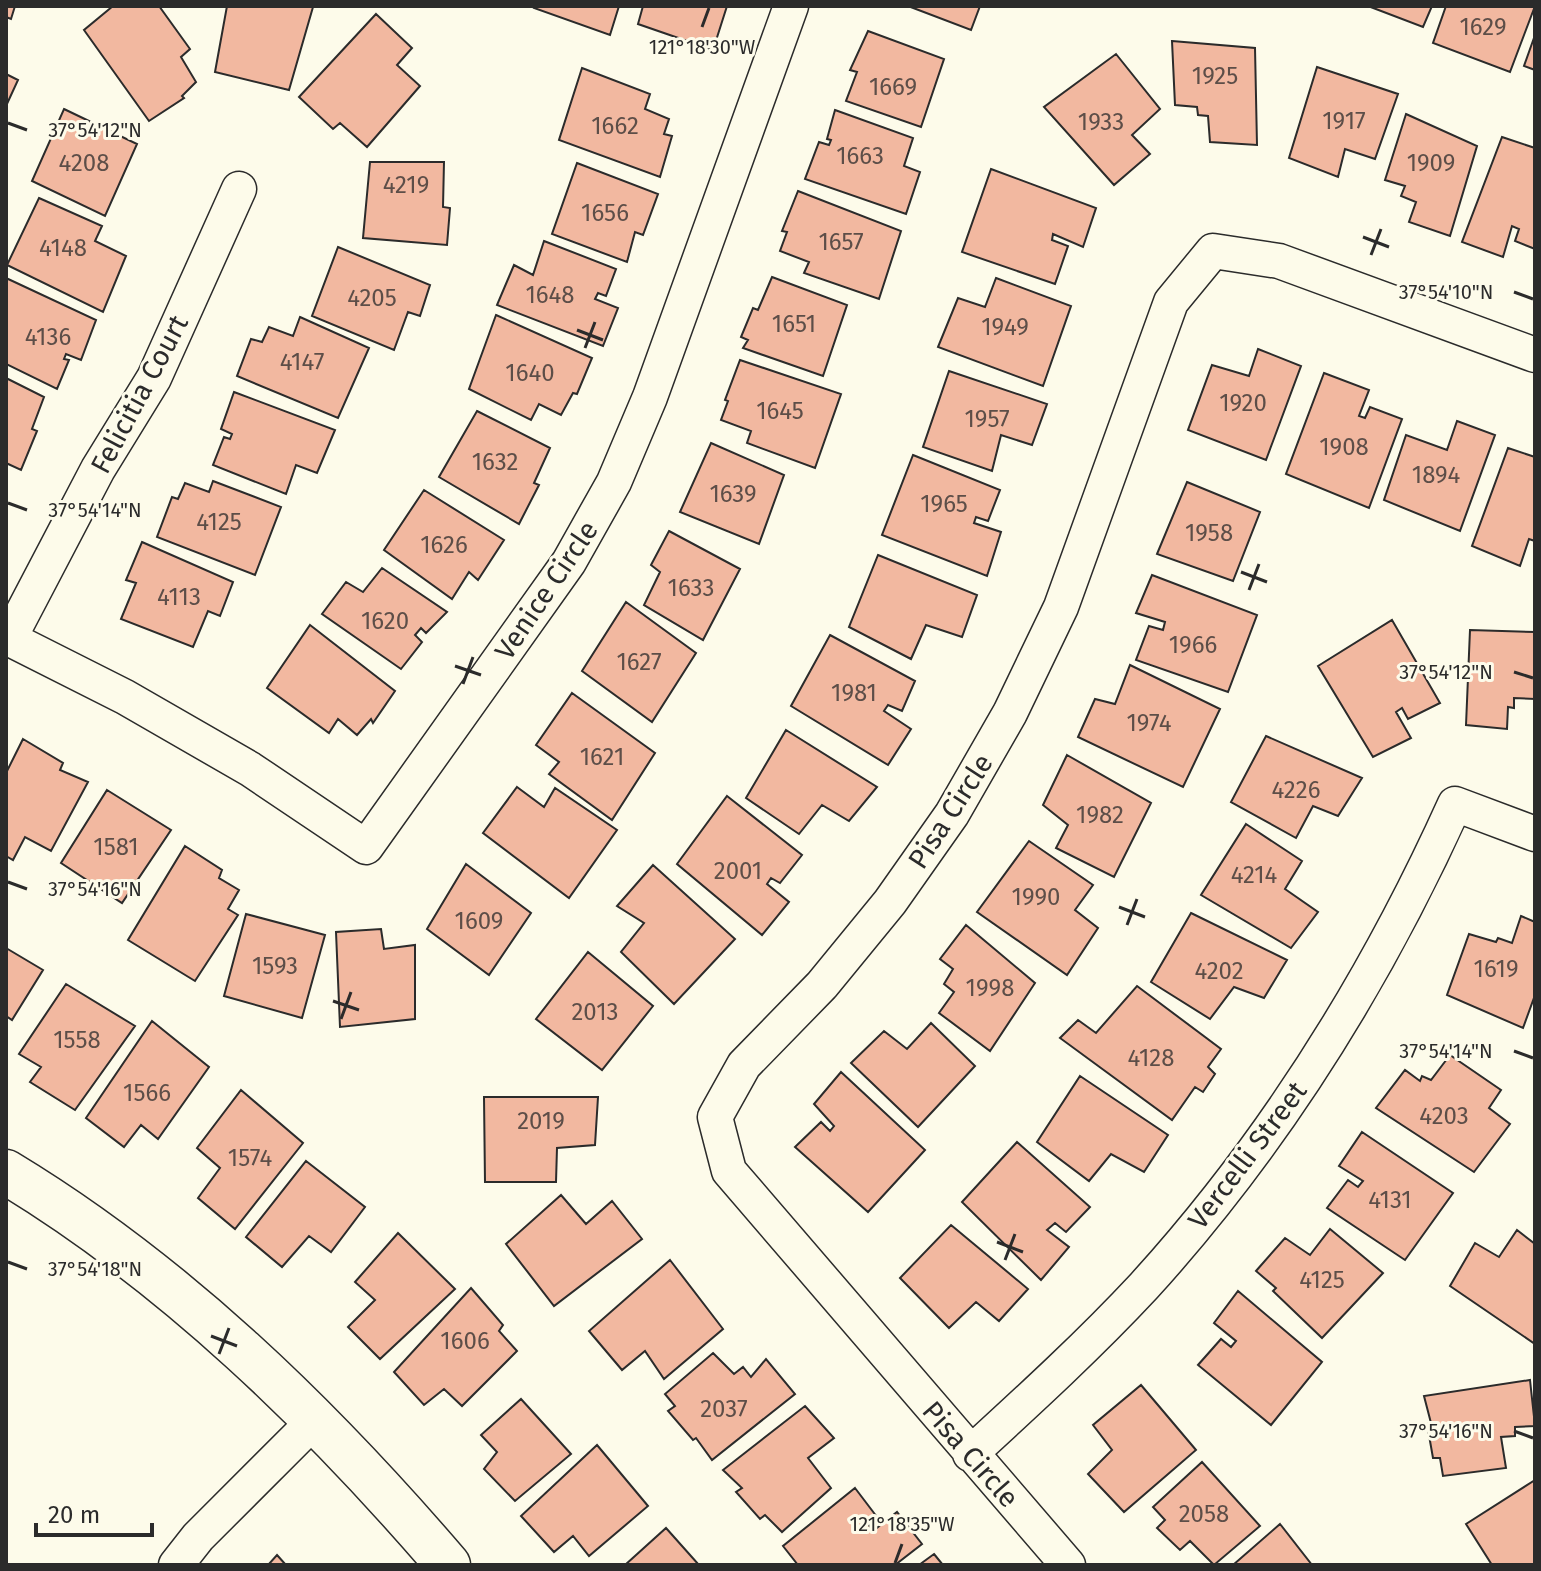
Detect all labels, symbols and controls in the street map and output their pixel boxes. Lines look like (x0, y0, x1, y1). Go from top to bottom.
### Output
house number: 1629 (1459, 13, 1507, 41)
text: 121°18'30"W (649, 35, 756, 59)
house number: 1925 (1192, 62, 1238, 90)
house number: 1669 (869, 73, 917, 101)
house number: 1917 (1322, 107, 1366, 135)
house number: 1933 (1078, 108, 1124, 136)
house number: 1662 (591, 112, 639, 140)
text: 37°54'12"N (48, 118, 142, 142)
house number: 1663 (836, 142, 884, 170)
house number: 4208 (59, 149, 109, 177)
house number: 1909 (1407, 149, 1455, 177)
house number: 4219 (383, 171, 429, 199)
house number: 1656 (581, 199, 629, 227)
house number: 1657 (818, 228, 864, 256)
house number: 4148 (39, 234, 87, 262)
text: 37°54'10"N (1399, 280, 1493, 304)
house number: 1648 (525, 281, 575, 309)
house number: 4205 (347, 284, 397, 312)
street label: Felicitia Court (84, 309, 195, 479)
house number: 1651 (772, 310, 816, 338)
house number: 1949 (981, 313, 1029, 341)
house number: 4136 (25, 323, 71, 351)
house number: 4147 (280, 348, 324, 376)
house number: 1640 (505, 359, 555, 387)
house number: 1920 (1219, 389, 1267, 417)
house number: 1645 (756, 397, 804, 425)
house number: 1957 (964, 405, 1010, 433)
house number: 1908 (1319, 433, 1369, 461)
house number: 1632 (472, 448, 518, 476)
house number: 1894 (1412, 461, 1460, 489)
house number: 1639 (709, 480, 757, 508)
house number: 1965 (920, 490, 968, 518)
text: 37°54'14"N (48, 498, 142, 522)
house number: 4125 (196, 508, 242, 536)
street label: Venice Circle (488, 515, 605, 666)
house number: 1958 (1185, 519, 1233, 547)
house number: 1626 (420, 531, 468, 559)
house number: 1633 (668, 574, 714, 602)
house number: 4113 (157, 583, 201, 611)
house number: 1620 (361, 607, 409, 635)
house number: 1966 (1169, 631, 1217, 659)
house number: 1627 (616, 648, 662, 676)
text: 37°54'12"N (1399, 660, 1493, 684)
house number: 1981 (831, 679, 877, 707)
house number: 1974 (1126, 709, 1172, 737)
house number: 1621 (580, 743, 624, 771)
street label: Pisa Circle (901, 748, 1000, 875)
house number: 4226 (1272, 776, 1320, 804)
house number: 1982 (1076, 801, 1124, 829)
house number: 1581 (93, 833, 139, 861)
house number: 2001 (714, 857, 762, 885)
house number: 4214 (1231, 861, 1278, 889)
text: 37°54'16"N (48, 877, 142, 901)
house number: 1990 (1012, 883, 1060, 911)
house number: 1609 (455, 907, 503, 935)
house number: 1593 (252, 952, 298, 980)
house number: 1619 (1474, 955, 1519, 983)
house number: 4202 (1194, 957, 1244, 985)
house number: 1998 (966, 974, 1014, 1002)
house number: 2013 (571, 998, 619, 1026)
house number: 1558 (53, 1026, 101, 1054)
text: 37°54'14"N (1399, 1039, 1493, 1063)
house number: 4128 (1128, 1044, 1174, 1072)
street label: Vercelli Street (1181, 1074, 1314, 1235)
house number: 1566 (123, 1079, 171, 1107)
house number: 4203 (1419, 1102, 1469, 1130)
house number: 2019 (517, 1107, 565, 1135)
house number: 1574 (228, 1144, 272, 1172)
house number: 4131 (1368, 1186, 1412, 1214)
text: 37°54'18"N (48, 1257, 142, 1281)
house number: 4125 (1299, 1266, 1345, 1294)
house number: 1606 (440, 1327, 490, 1355)
street label: Pisa Circle (916, 1394, 1026, 1514)
house number: 2037 (700, 1395, 748, 1423)
text: 37°54'16"N (1399, 1419, 1493, 1443)
scale bar (36, 1487, 152, 1537)
house number: 2058 (1179, 1500, 1229, 1528)
text: 20 m (48, 1501, 100, 1529)
text: 121°18'35"W (850, 1512, 955, 1536)

